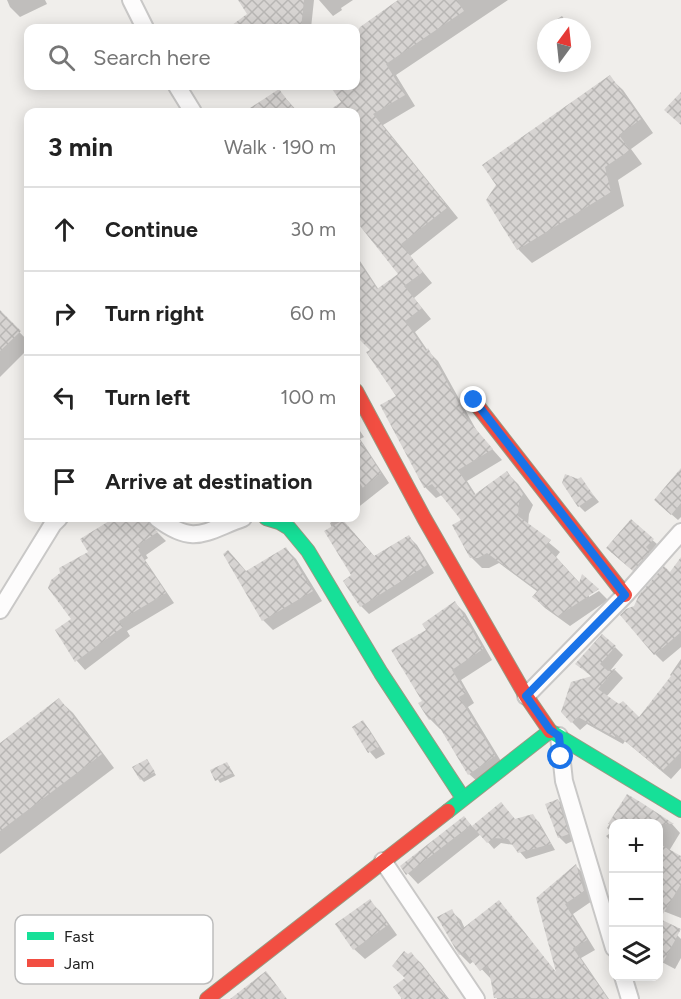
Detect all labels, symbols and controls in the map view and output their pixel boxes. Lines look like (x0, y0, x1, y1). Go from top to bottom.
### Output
north arrow (537, 18, 591, 72)
search box (24, 24, 360, 90)
icon: search (45, 41, 78, 74)
text: Search here (93, 44, 211, 71)
text: 3 min (48, 131, 113, 163)
text: Walk · 190 m (224, 135, 336, 159)
icon: ahead (48, 213, 81, 246)
text: Continue (105, 216, 198, 243)
text: 30 m (290, 217, 336, 241)
icon: right (48, 297, 81, 330)
text: Turn right (105, 300, 204, 327)
text: 60 m (290, 301, 336, 325)
icon: left (48, 381, 81, 414)
text: Turn left (105, 384, 191, 411)
text: 100 m (280, 385, 336, 409)
route end (460, 386, 486, 412)
icon: arrive (48, 465, 81, 498)
text: Arrive at destination (105, 468, 313, 495)
route start (547, 743, 573, 769)
map controls (609, 819, 663, 981)
button: + (609, 819, 663, 873)
button: − (609, 873, 663, 927)
legend (15, 915, 213, 984)
text: Fast (64, 927, 94, 946)
button: layers (609, 927, 663, 981)
text: Jam (64, 954, 94, 973)

